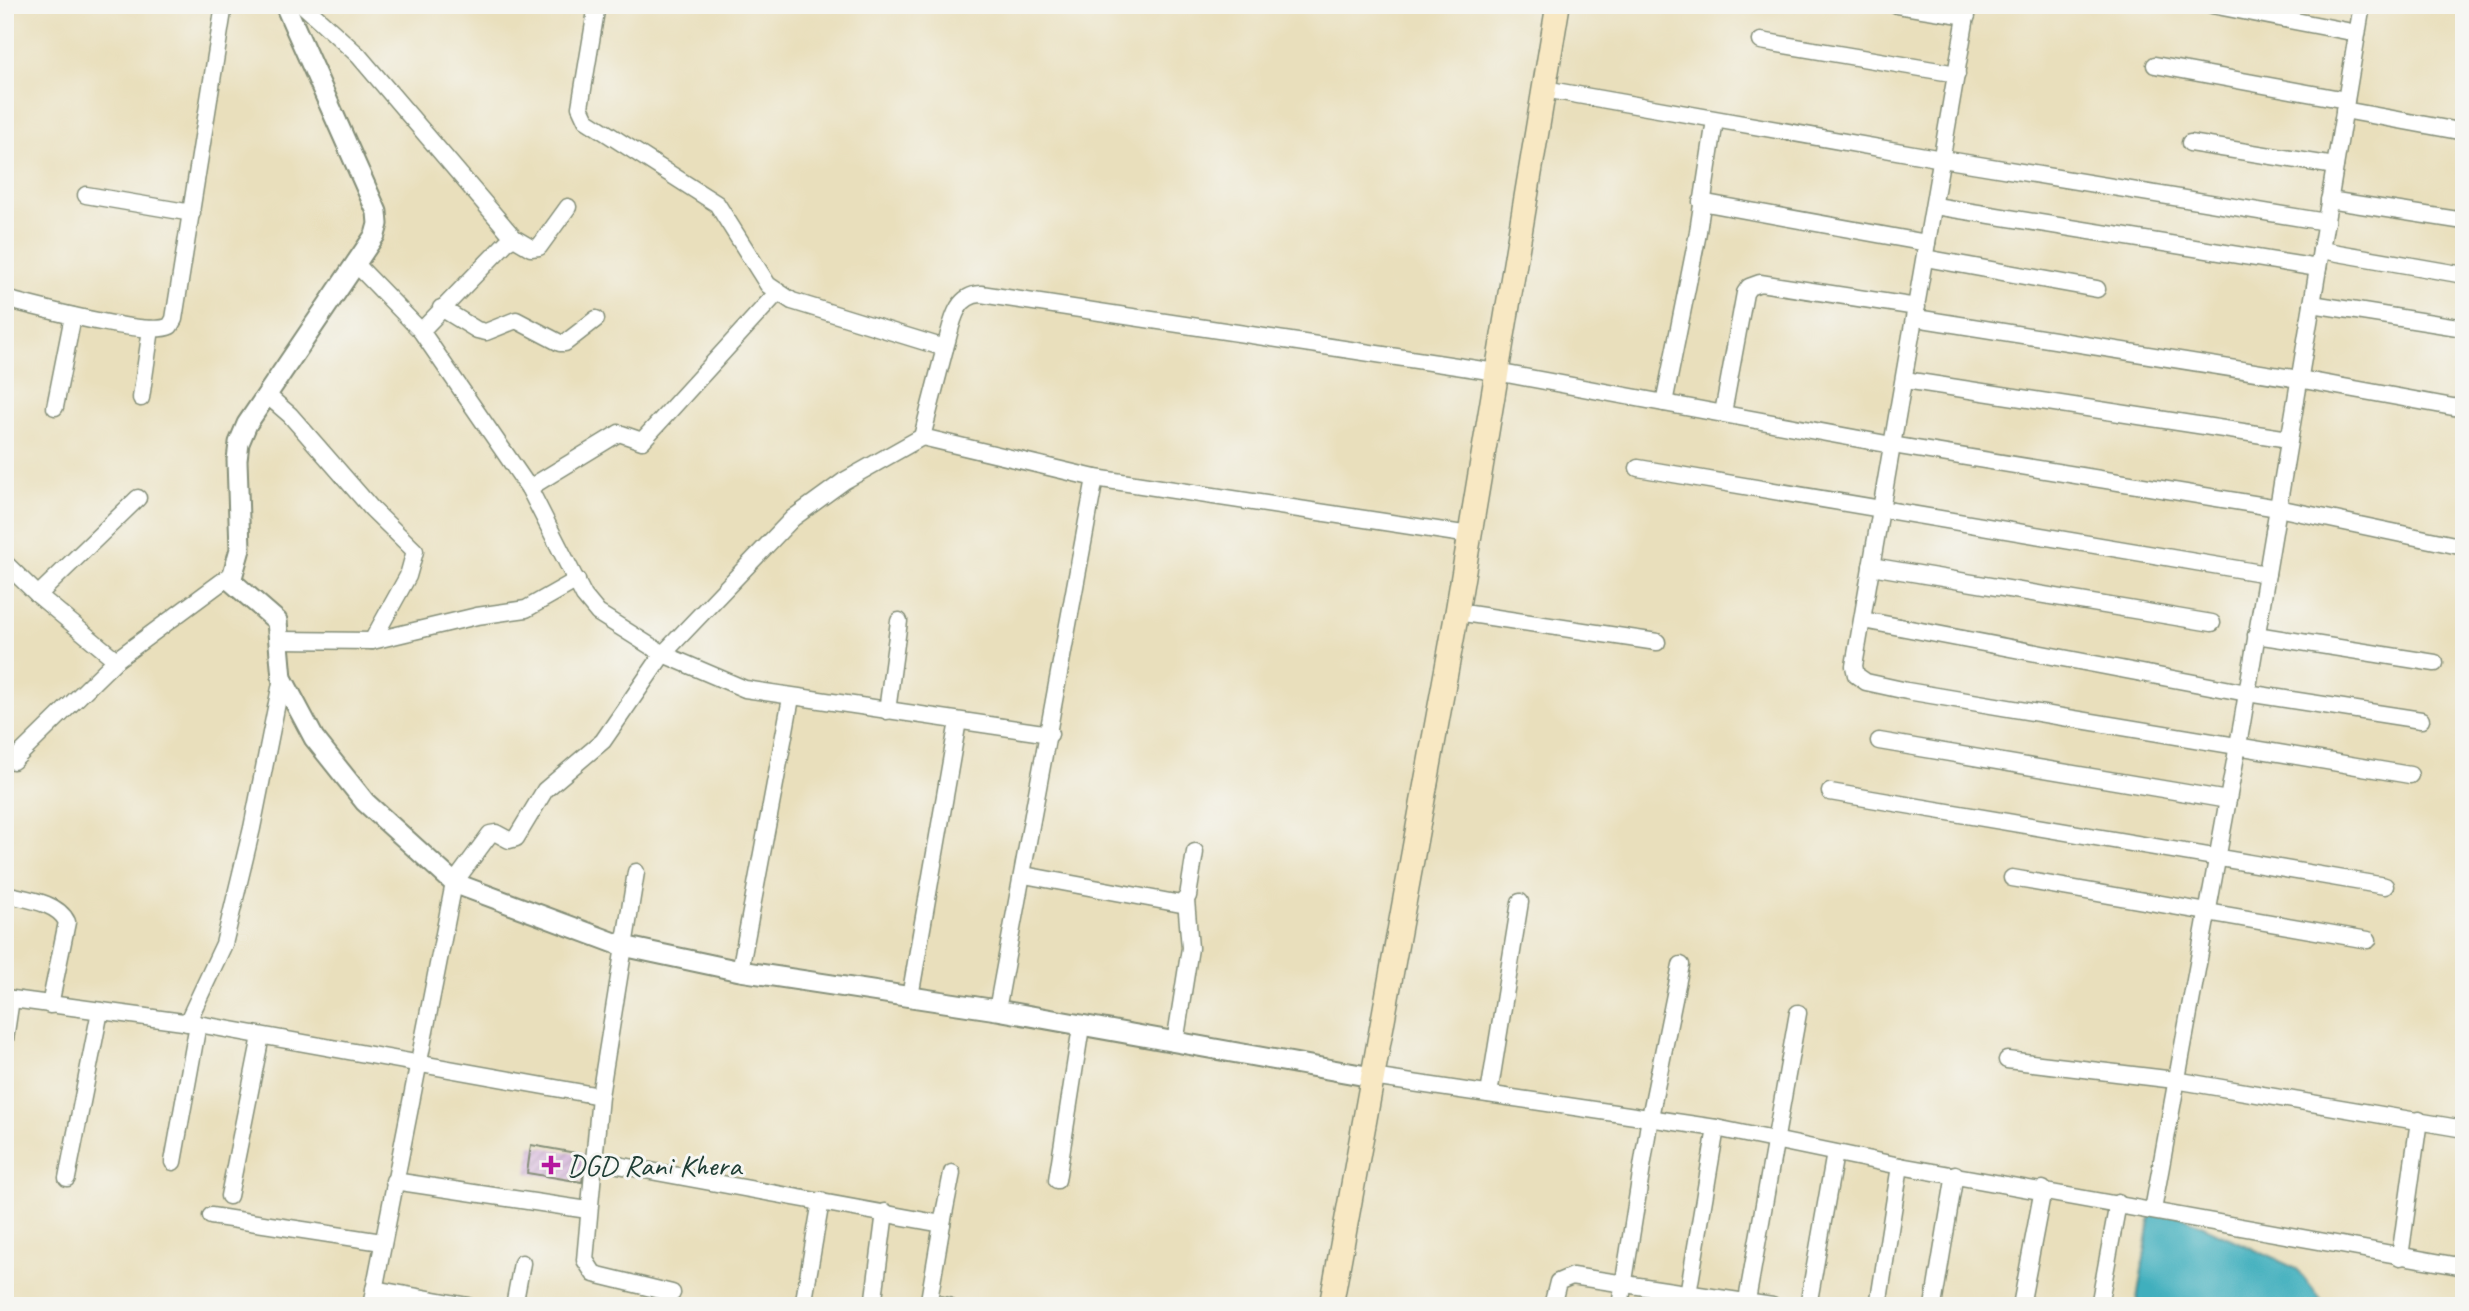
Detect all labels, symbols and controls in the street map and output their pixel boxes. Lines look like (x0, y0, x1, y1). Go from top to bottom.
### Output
place label: DGD Rani Khera (567, 1146, 743, 1184)
marker: DGD Rani Khera (541, 1155, 561, 1175)

